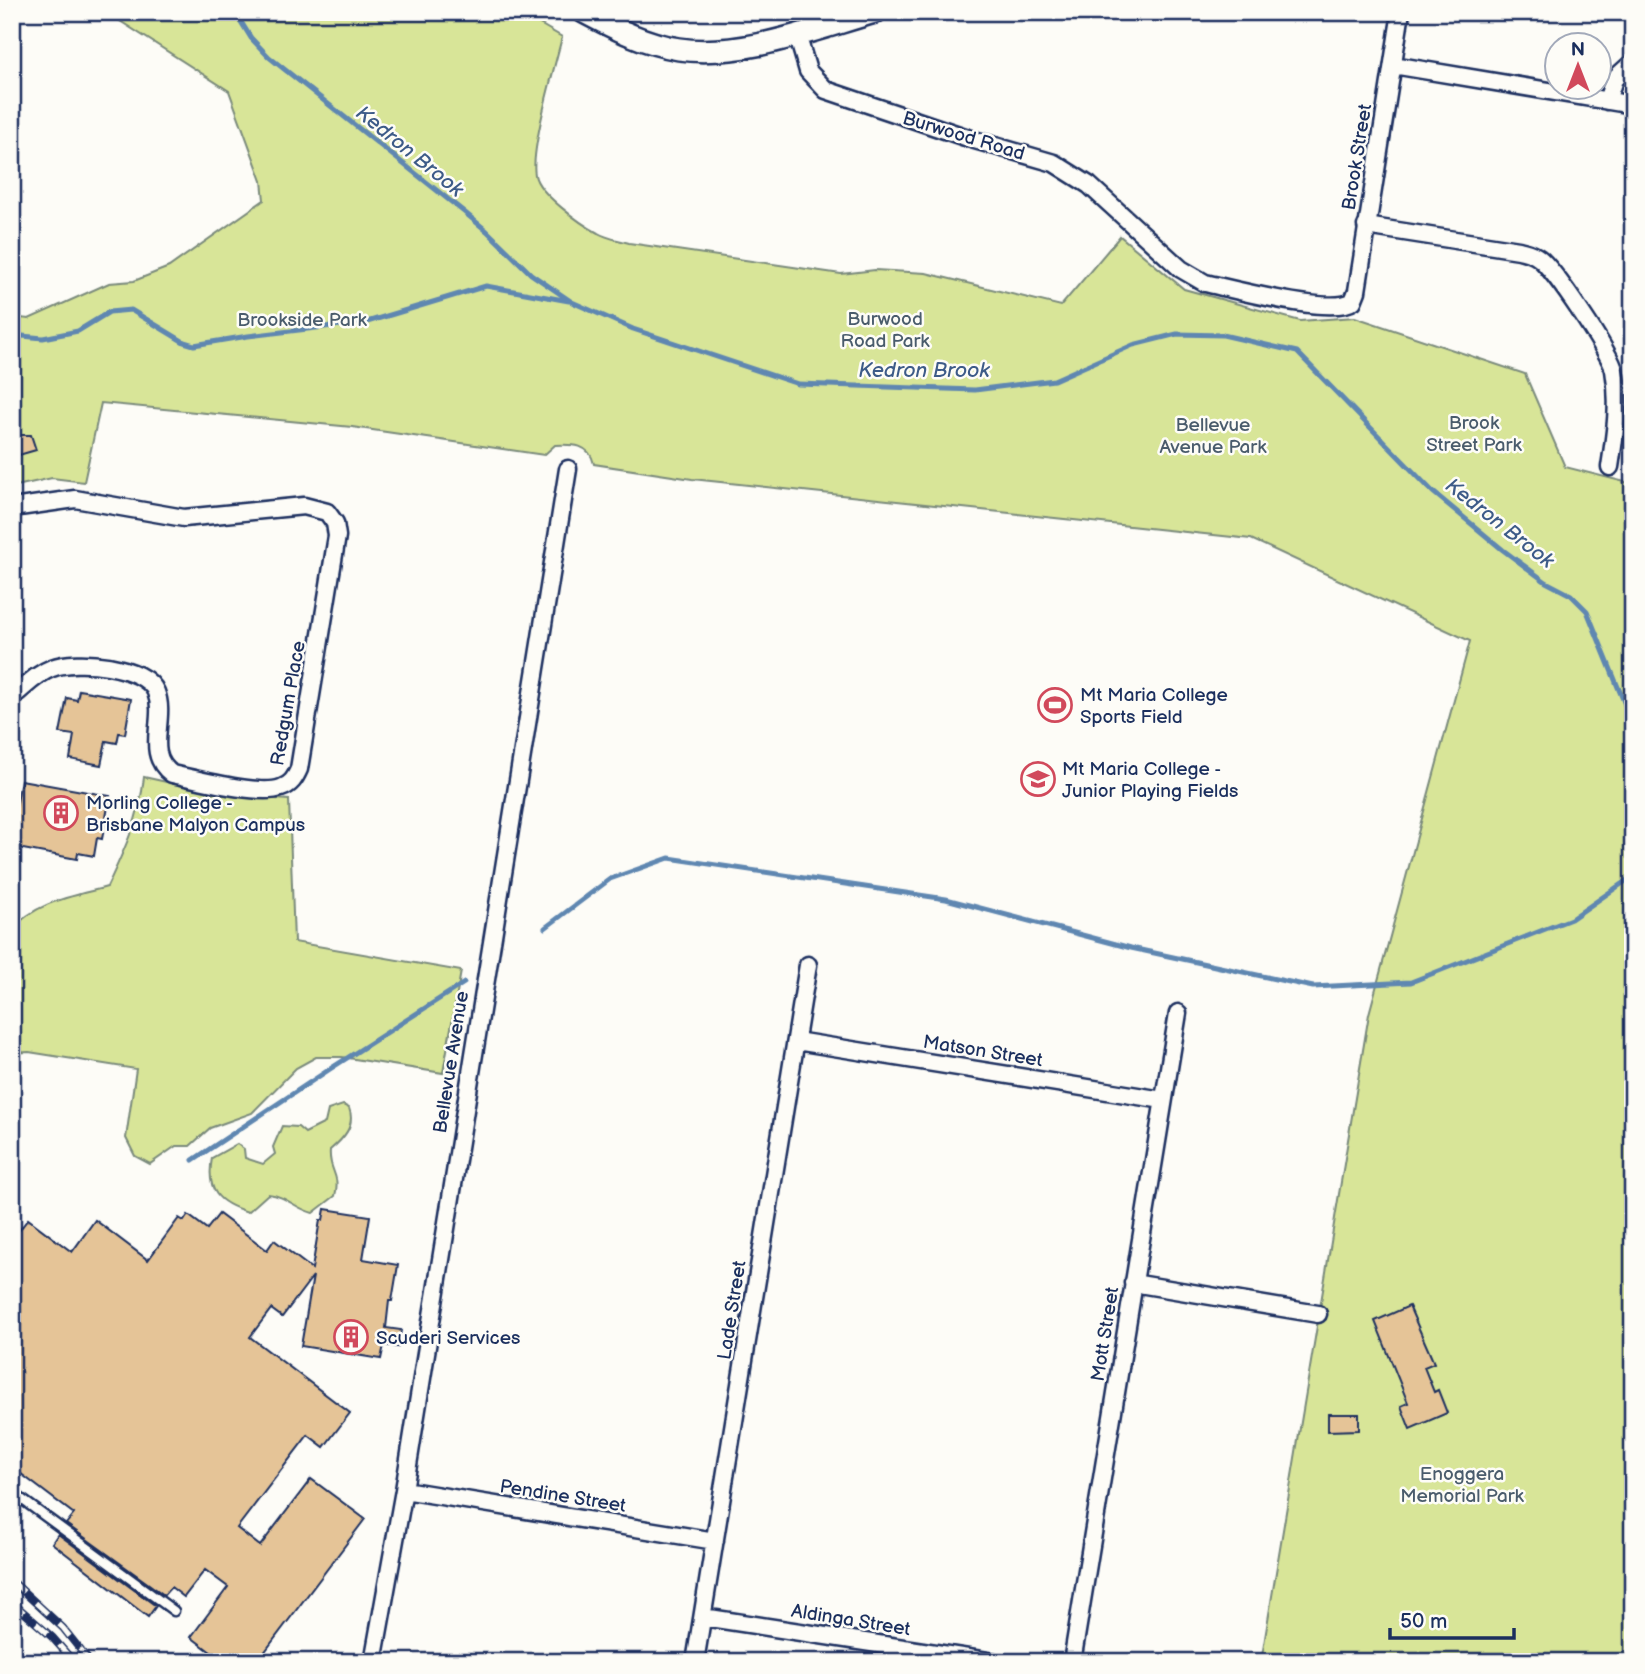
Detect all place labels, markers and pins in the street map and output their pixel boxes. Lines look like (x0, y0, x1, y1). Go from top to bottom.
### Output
place label: Mt Maria College Sports Field (1080, 684, 1228, 729)
sports icon: Mt Maria College Sports Field (1036, 686, 1074, 724)
place label: Mt Maria College - Junior Playing Fields (1062, 758, 1239, 803)
school or university icon: Mt Maria College - Junior Playing Fields (1019, 760, 1057, 798)
place label: Morling College - Brisbane Malyon Campus (86, 792, 305, 837)
building icon: Morling College - Brisbane Malyon Campus (42, 794, 80, 832)
building icon: Scuderi Services (332, 1318, 370, 1356)
place label: Scuderi Services (376, 1327, 520, 1350)

